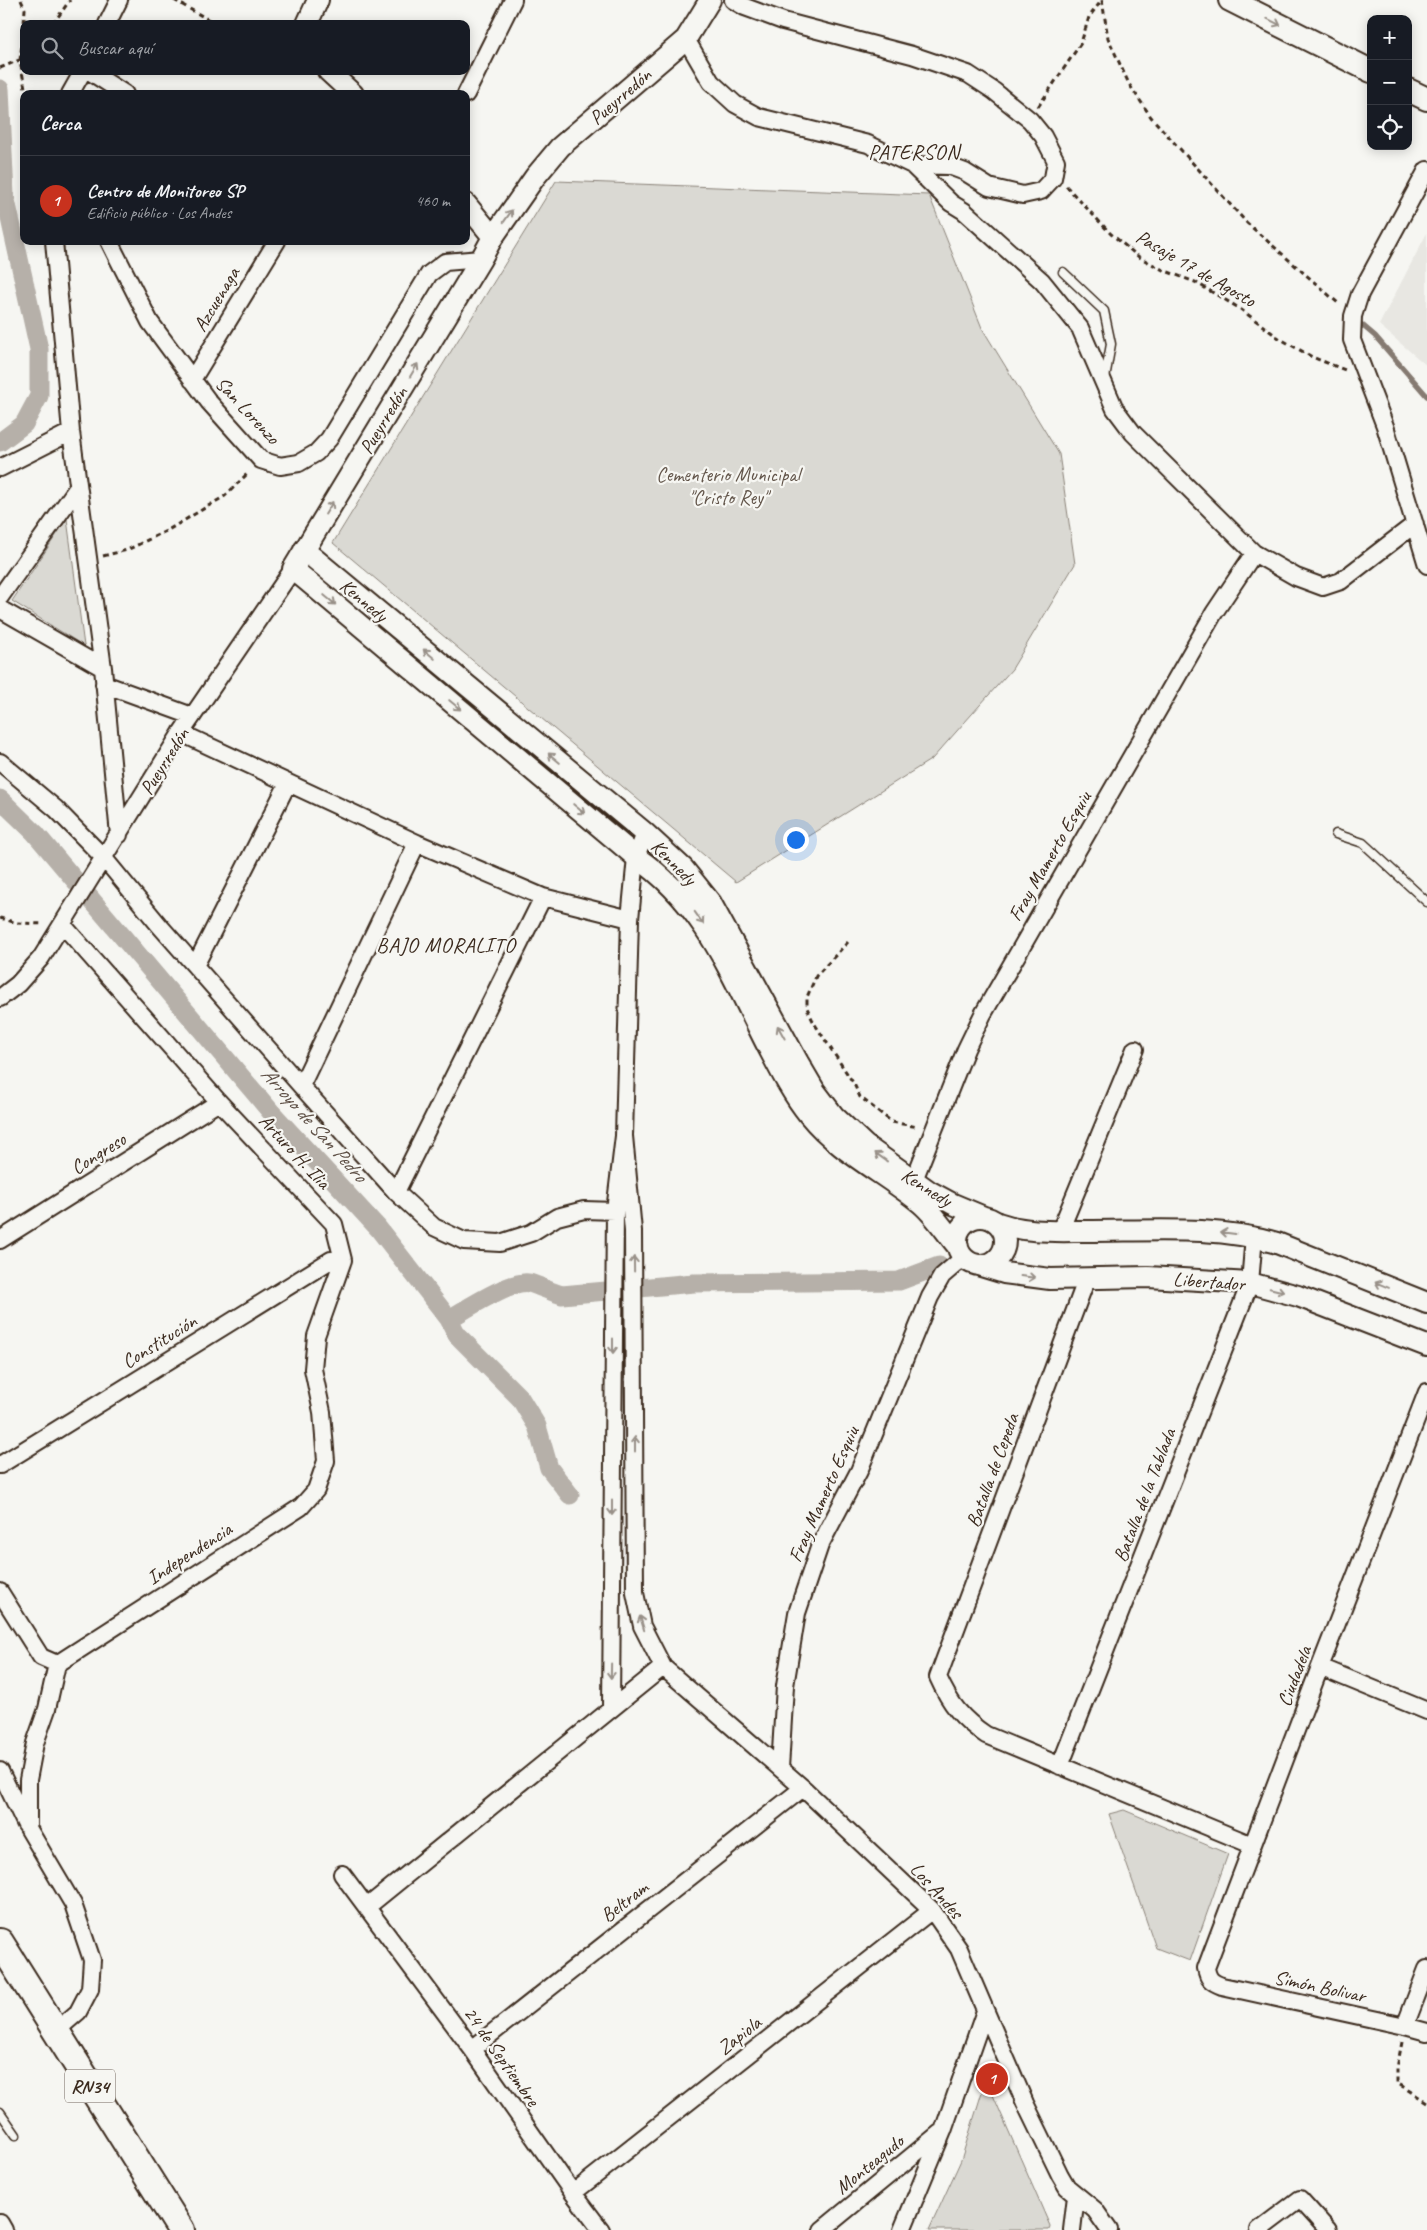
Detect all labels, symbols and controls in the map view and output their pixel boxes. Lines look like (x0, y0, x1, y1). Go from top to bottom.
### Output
map controls (1367, 15, 1412, 150)
button: + (1367, 15, 1412, 60)
one-way arrow (1266, 18, 1281, 27)
search box (20, 20, 470, 75)
icon: search (38, 34, 66, 62)
text: Buscar aquí (78, 36, 152, 60)
button: − (1367, 60, 1412, 105)
street label: Pueyrredón (584, 62, 657, 130)
button: locate (1367, 105, 1412, 150)
text: Cerca (40, 110, 81, 136)
district label: PATERSON (868, 139, 962, 165)
text: Centro de Monitoreo SP (87, 179, 244, 203)
text: 1 (52, 191, 60, 211)
text: 460 m (416, 191, 450, 211)
text: Edificio público · Los Andes (87, 203, 231, 223)
one-way arrow (503, 209, 513, 223)
street label: Pasaje 17 de Agosto (1131, 224, 1261, 313)
street label: Azcuenaga (188, 261, 246, 336)
one-way arrow (409, 363, 419, 377)
street label: San Lorenzo (210, 371, 286, 450)
street label: Pueyrredón (354, 381, 414, 459)
park label: Cementerio Municipal "Cristo Rey" (656, 462, 803, 510)
one-way arrow (325, 502, 335, 516)
street label: Kennedy (335, 573, 394, 629)
one-way arrow (324, 594, 337, 606)
one-way arrow (422, 648, 435, 659)
one-way arrow (448, 699, 461, 710)
street label: Pueyrredón (134, 722, 195, 799)
one-way arrow (547, 752, 560, 763)
street label: Fray Mamerto Esquiu (1002, 786, 1097, 926)
one-way arrow (572, 804, 585, 815)
your location (783, 827, 809, 853)
street label: Kennedy (645, 834, 703, 892)
one-way arrow (694, 911, 704, 925)
district label: BAJO MORALITO (376, 932, 517, 958)
one-way arrow (776, 1024, 786, 1039)
water label: Arroyo de San Pedro (256, 1061, 374, 1189)
street label: Arturo H. Ilia (254, 1109, 337, 1196)
street label: Congreso (66, 1126, 131, 1180)
one-way arrow (875, 1152, 889, 1162)
street label: Kennedy (897, 1162, 958, 1214)
one-way arrow (1221, 1228, 1237, 1238)
one-way arrow (629, 1256, 639, 1272)
street label: Libertador (1172, 1267, 1247, 1297)
one-way arrow (1020, 1272, 1036, 1282)
one-way arrow (1375, 1280, 1390, 1289)
one-way arrow (1269, 1286, 1285, 1296)
street label: Constitución (117, 1308, 202, 1374)
one-way arrow (609, 1338, 618, 1354)
street label: Batalla de Cepeda (960, 1409, 1025, 1531)
street label: Fray Mamerto Esquiu (782, 1421, 865, 1566)
street label: Batalla de la Tablada (1108, 1423, 1182, 1566)
one-way arrow (630, 1436, 640, 1452)
one-way arrow (608, 1500, 617, 1516)
street label: Independencia (142, 1516, 238, 1590)
one-way arrow (637, 1616, 646, 1631)
street label: Ciudadela (1272, 1641, 1318, 1710)
one-way arrow (606, 1662, 616, 1679)
street label: Los Andes (905, 1857, 970, 1925)
street label: Beltram (596, 1874, 655, 1928)
street label: Simón Bolivar (1272, 1965, 1370, 2009)
street label: 24 de Septiembre (458, 2001, 546, 2112)
street label: Zapiola (712, 2010, 767, 2060)
pin: 1 (976, 2060, 1008, 2098)
road number: RN34 (65, 2070, 115, 2102)
street label: Monteagudo (830, 2128, 910, 2200)

